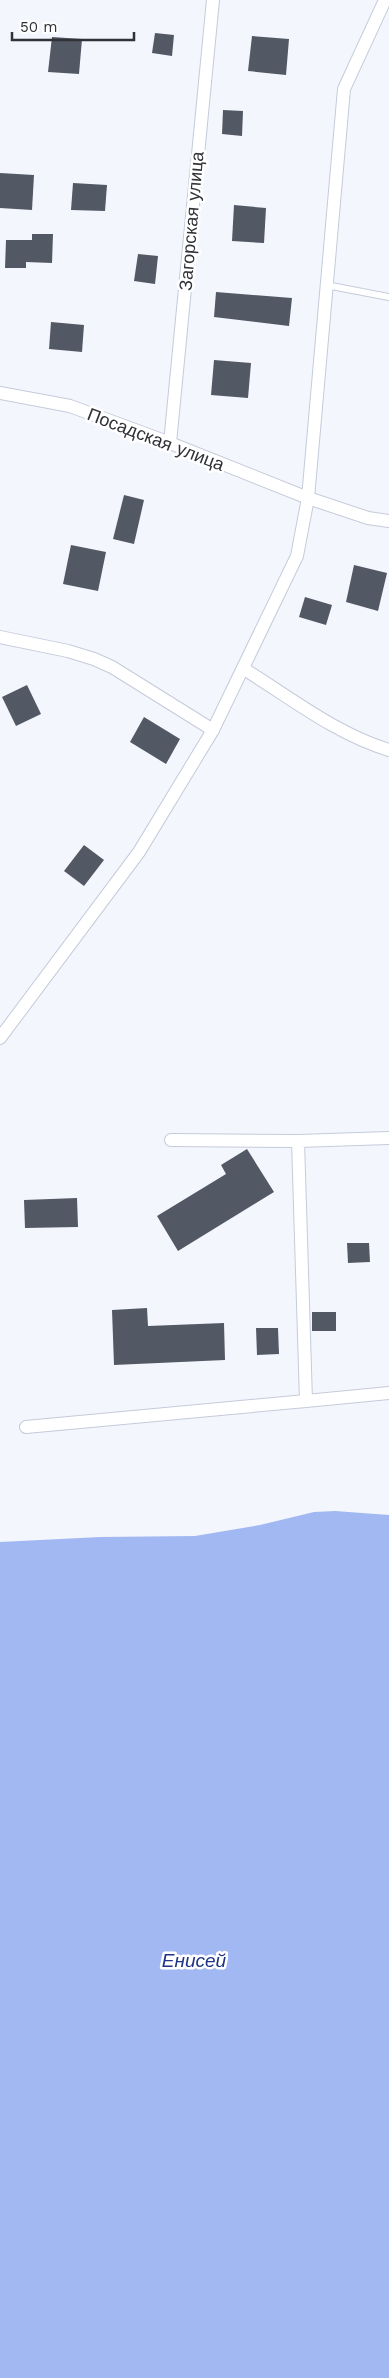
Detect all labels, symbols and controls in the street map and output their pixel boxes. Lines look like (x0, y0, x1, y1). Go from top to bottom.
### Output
scale bar (12, 10, 135, 42)
text: 50 m (20, 18, 57, 36)
street label: Загорская улица (174, 150, 208, 292)
street label: Посадская улица (84, 403, 228, 475)
water label: Енисей (162, 1949, 227, 1972)

